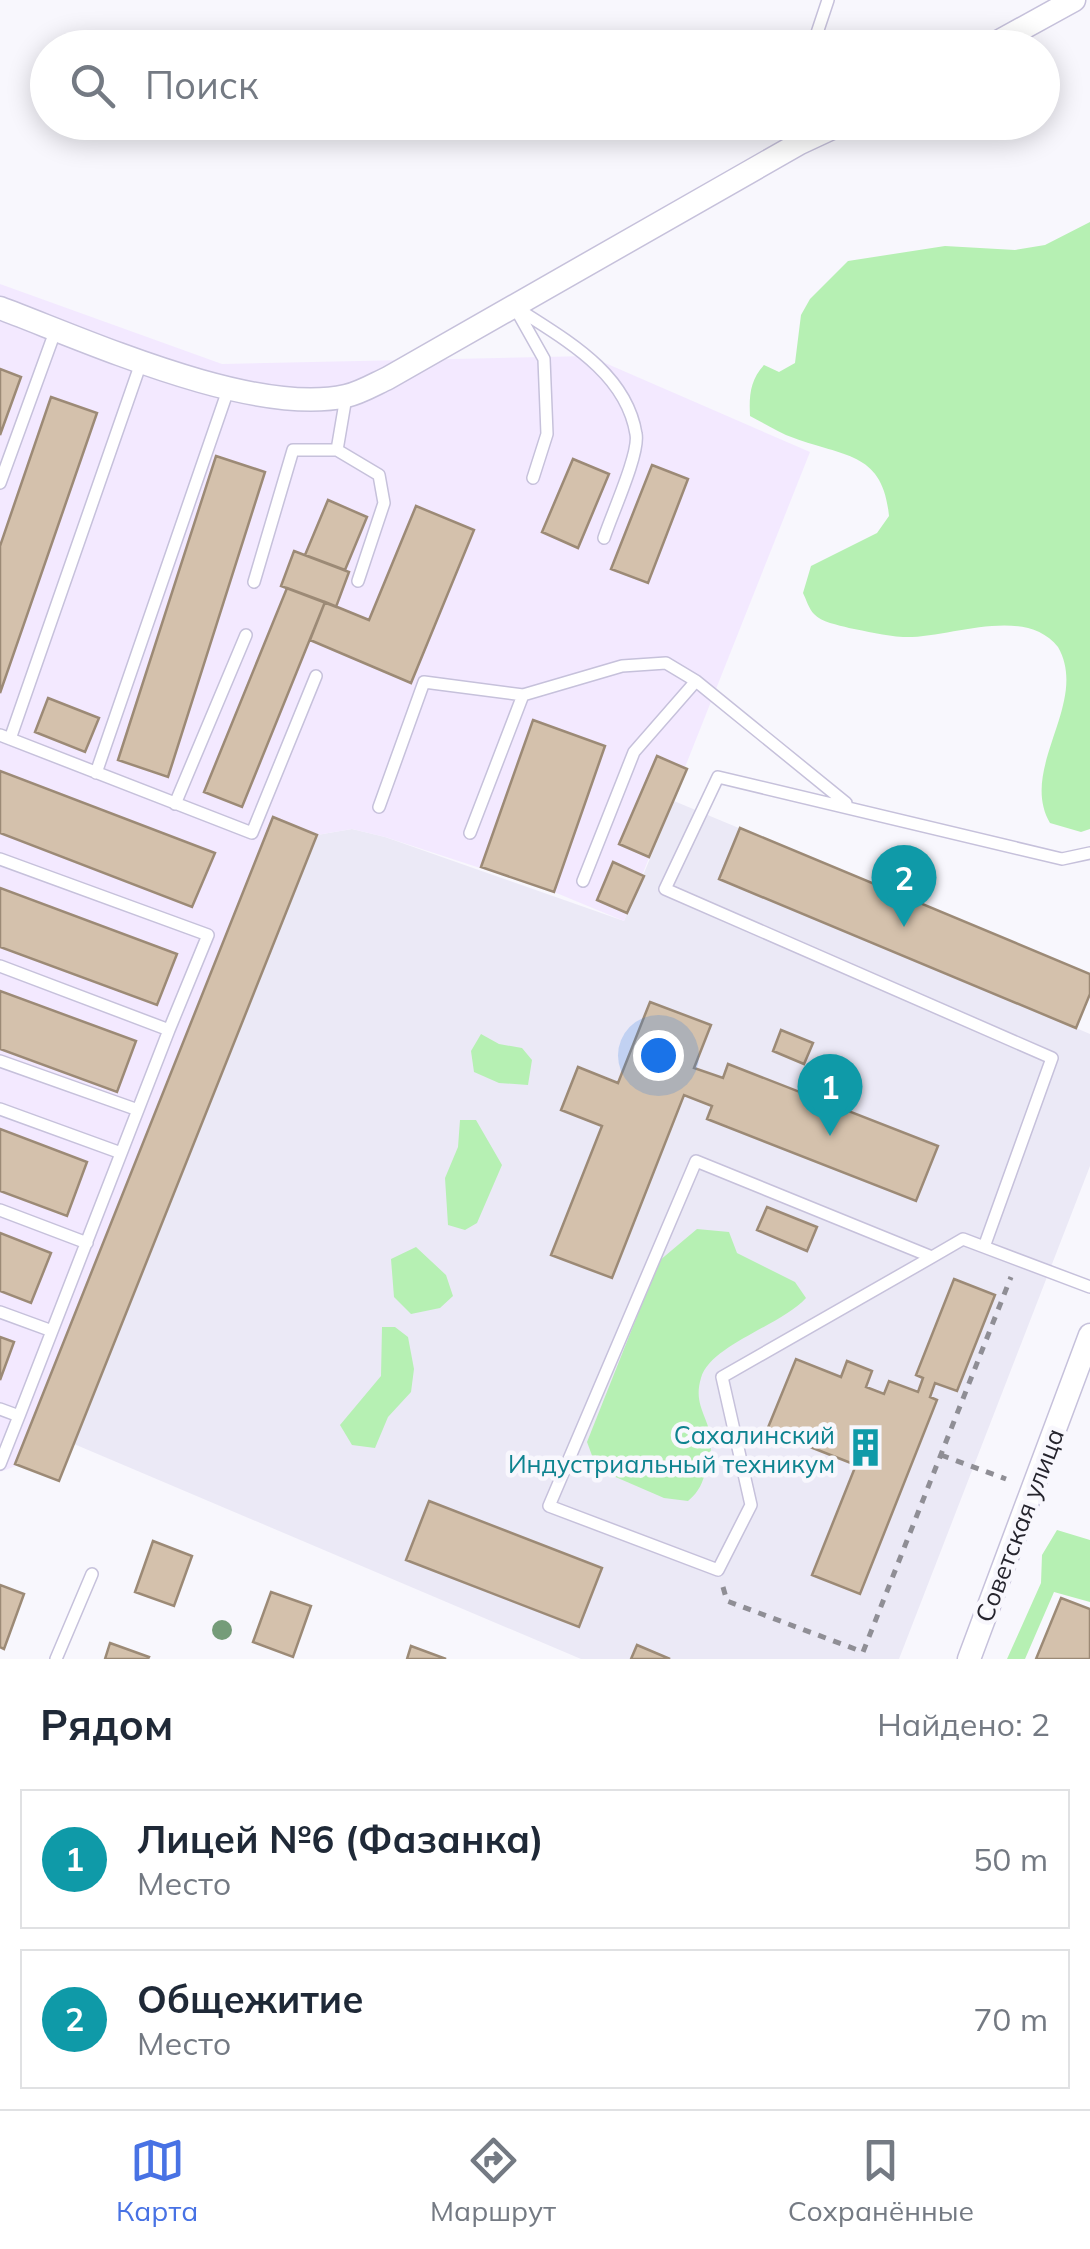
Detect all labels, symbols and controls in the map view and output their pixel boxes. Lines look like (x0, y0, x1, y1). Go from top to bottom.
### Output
search box (30, 30, 1060, 140)
icon: search (65, 58, 120, 113)
text: Поиск (145, 61, 258, 109)
pin: 2 (872, 844, 936, 927)
your location (633, 1030, 684, 1081)
pin: 1 (798, 1054, 862, 1136)
place label: Сахалинский Индустриальный техникум (508, 1419, 835, 1479)
street label: Советская улица (968, 1424, 1070, 1626)
building icon: Сахалинский Индустриальный техникум (844, 1427, 886, 1469)
text: Рядом (40, 1698, 173, 1751)
text: Найдено: 2 (877, 1704, 1050, 1744)
text: Лицей №6 (Фазанка) (137, 1815, 544, 1863)
text: 1 (65, 1839, 84, 1879)
text: 50 m (973, 1839, 1048, 1879)
text: Место (137, 1863, 231, 1903)
text: Общежитие (137, 1975, 364, 2023)
text: 2 (65, 1999, 84, 2039)
text: 70 m (973, 1999, 1048, 2039)
text: Место (137, 2023, 231, 2063)
tab: Карта (116, 2133, 198, 2228)
tab: Маршрут (430, 2133, 556, 2228)
tab: Сохранённые (788, 2133, 974, 2228)

